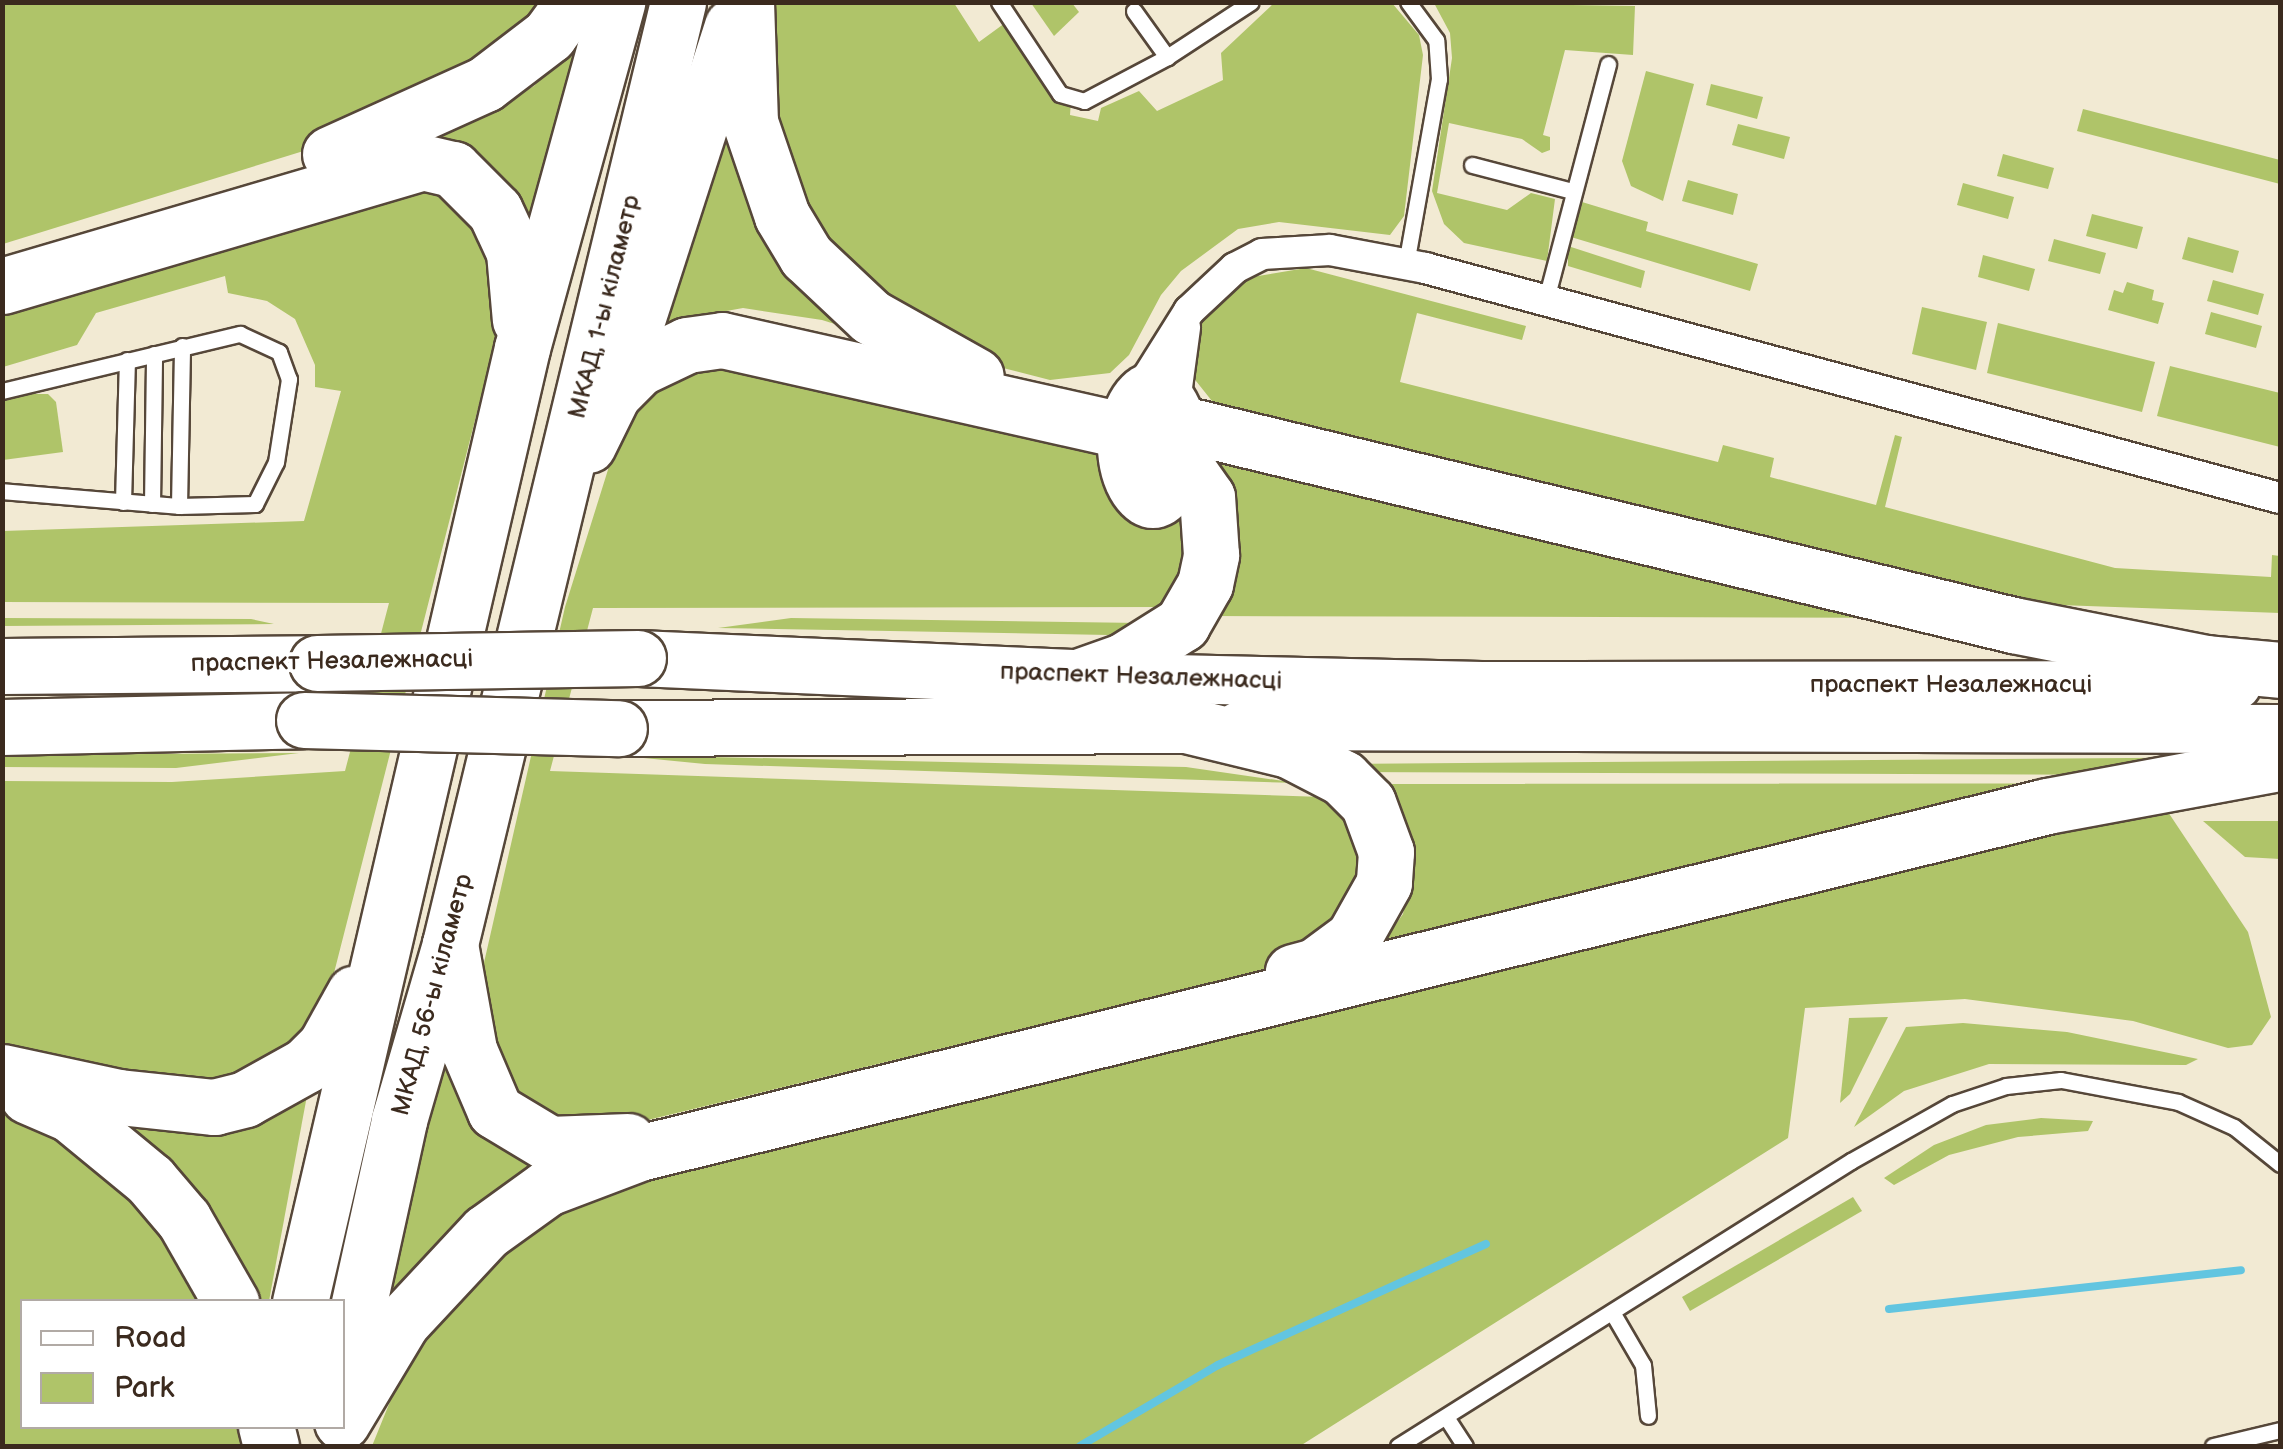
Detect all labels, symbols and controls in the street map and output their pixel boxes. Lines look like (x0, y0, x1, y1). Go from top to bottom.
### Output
street label: МКАД, 1-ы кіламетр (563, 192, 647, 422)
street label: праспект Незалежнасці (190, 645, 474, 679)
street label: праспект Незалежнасці (999, 657, 1283, 697)
street label: праспект Незалежнасці (1810, 670, 2092, 700)
street label: МКАД, 56-ы кіламетр (386, 871, 480, 1119)
legend (20, 1299, 345, 1429)
text: Road (114, 1320, 187, 1356)
text: Park (114, 1370, 174, 1406)

